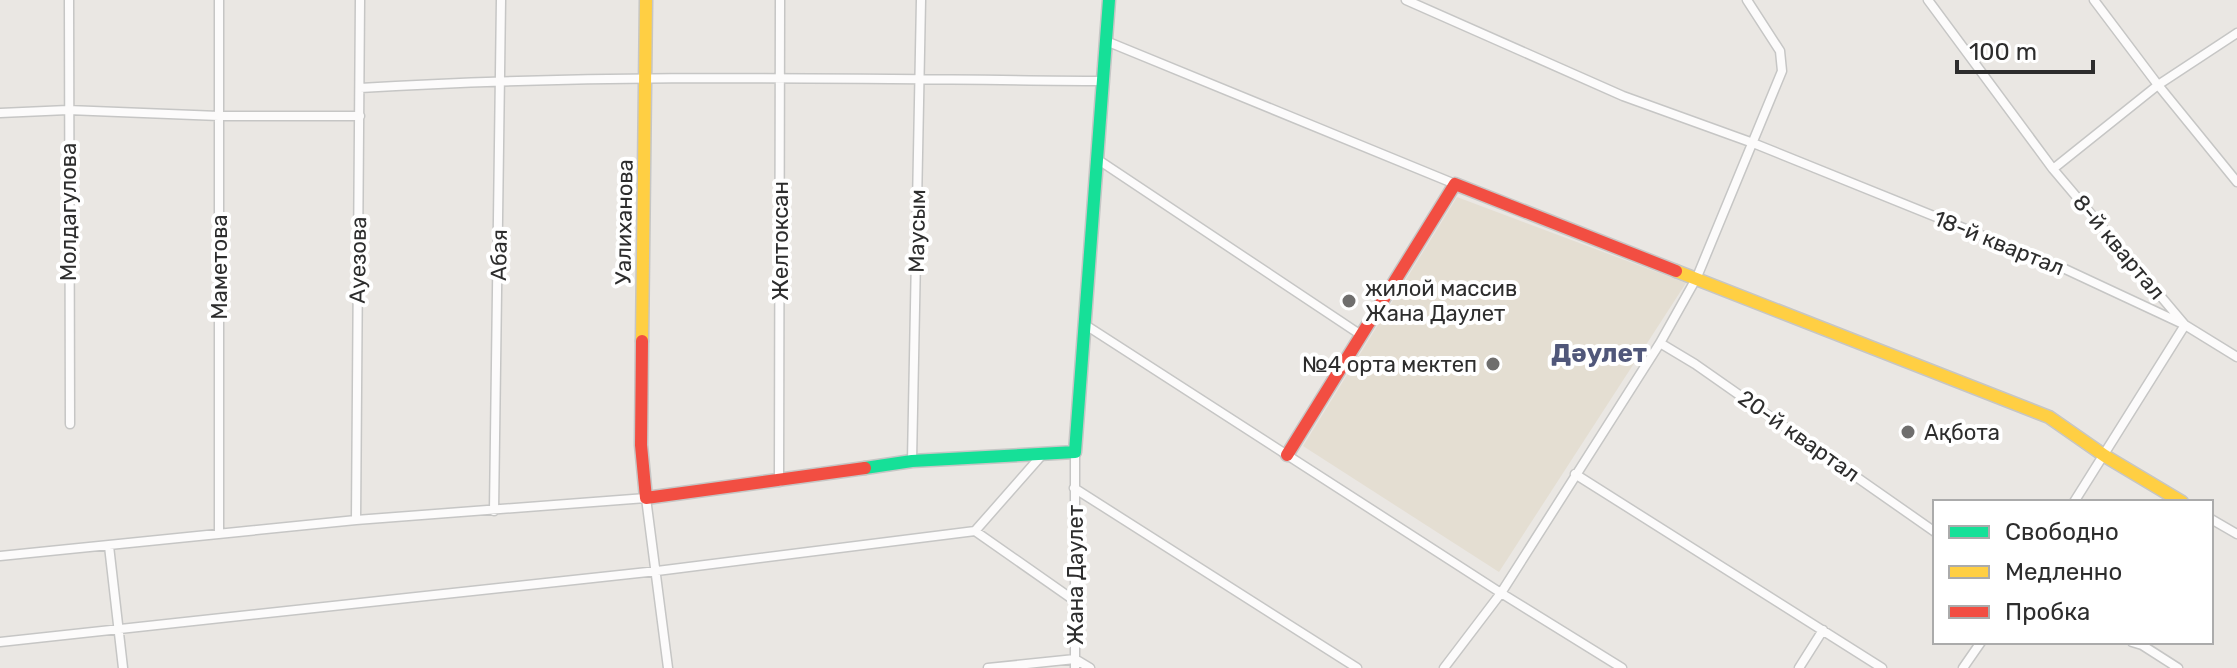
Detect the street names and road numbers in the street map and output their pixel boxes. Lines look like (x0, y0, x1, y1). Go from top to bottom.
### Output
street label: Молдагулова (55, 143, 82, 281)
street label: Уалиханова (609, 159, 639, 285)
street label: Желтоксан (767, 181, 794, 301)
street label: Маусым (903, 189, 931, 273)
street label: 8-й квартал (2067, 189, 2171, 305)
street label: 18-й квартал (1930, 205, 2068, 281)
street label: Маметова (206, 214, 233, 320)
street label: Ауезова (344, 216, 372, 304)
street label: Абая (485, 229, 513, 281)
street label: 20-й квартал (1733, 384, 1865, 488)
street label: Жана Даулет (1062, 505, 1089, 645)

